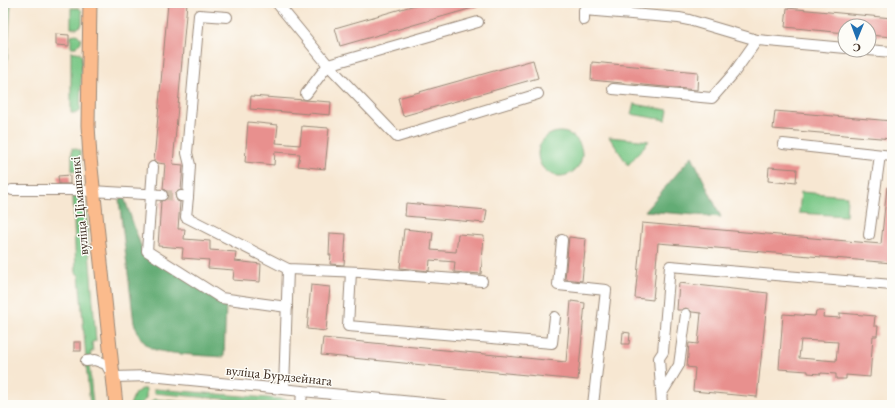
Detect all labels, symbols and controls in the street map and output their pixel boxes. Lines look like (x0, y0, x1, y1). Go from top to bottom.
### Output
north arrow (837, 18, 877, 58)
text: С (853, 41, 861, 55)
street label: вуліца Цімашэнкі (66, 155, 92, 256)
street label: вуліца Бурдзейнага (225, 360, 333, 390)

